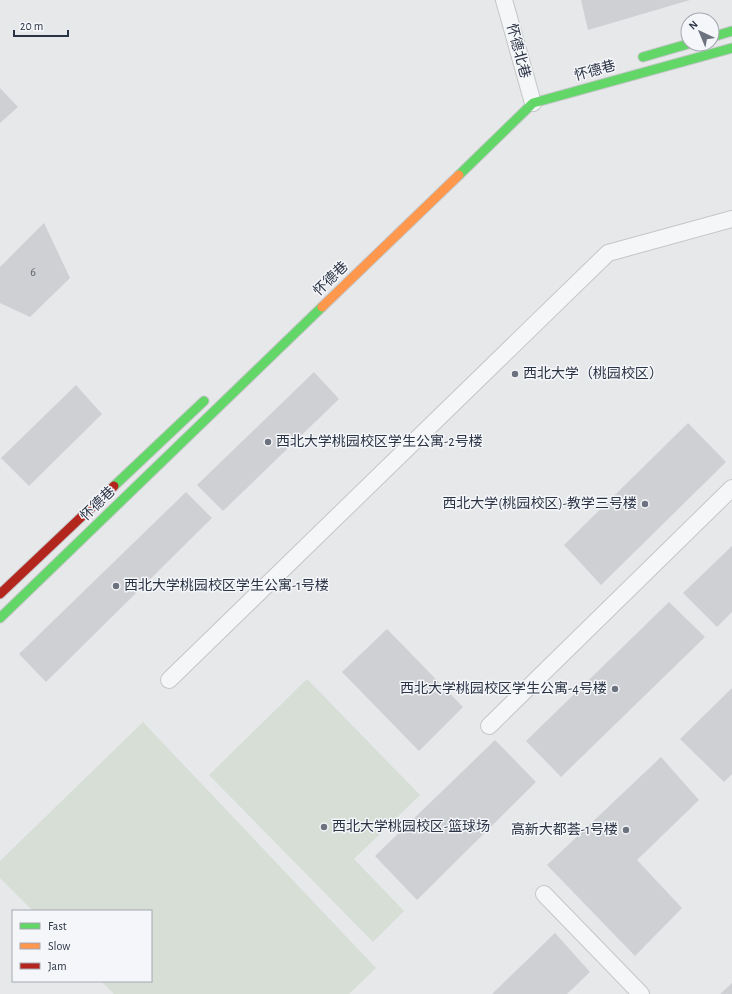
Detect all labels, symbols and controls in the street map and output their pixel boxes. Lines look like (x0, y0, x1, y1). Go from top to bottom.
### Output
scale bar (14, 12, 68, 38)
north arrow (680, 12, 720, 52)
text: N (687, 19, 700, 32)
text: 20 m (20, 20, 43, 32)
street label: 怀德北巷 (504, 22, 534, 80)
street label: 怀德巷 (572, 57, 617, 83)
street label: 怀德巷 (310, 258, 351, 299)
house number: 6 (30, 266, 36, 278)
place label: 西北大学（桃园校区） (523, 365, 663, 381)
marker: 西北大学（桃园校区） (510, 369, 520, 379)
place label: 西北大学桃园校区学生公寓-2号楼 (276, 433, 483, 449)
marker: 西北大学桃园校区学生公寓-2号楼 (263, 437, 273, 447)
street label: 怀德巷 (77, 483, 118, 524)
place label: 西北大学(桃园校区)-教学三号楼 (442, 495, 637, 511)
marker: 西北大学(桃园校区)-教学三号楼 (640, 499, 650, 509)
place label: 西北大学桃园校区学生公寓-1号楼 (124, 577, 329, 593)
marker: 西北大学桃园校区学生公寓-1号楼 (111, 581, 121, 591)
place label: 西北大学桃园校区学生公寓-4号楼 (400, 680, 607, 696)
marker: 西北大学桃园校区学生公寓-4号楼 (610, 684, 620, 694)
place label: 西北大学桃园校区-篮球场 (332, 818, 490, 834)
marker: 西北大学桃园校区-篮球场 (319, 822, 329, 832)
place label: 高新大都荟-1号楼 (511, 822, 618, 837)
marker: 高新大都荟-1号楼 (621, 825, 631, 835)
legend (12, 910, 152, 982)
text: Fast (48, 920, 67, 932)
text: Slow (48, 940, 70, 952)
text: Jam (48, 960, 67, 972)

